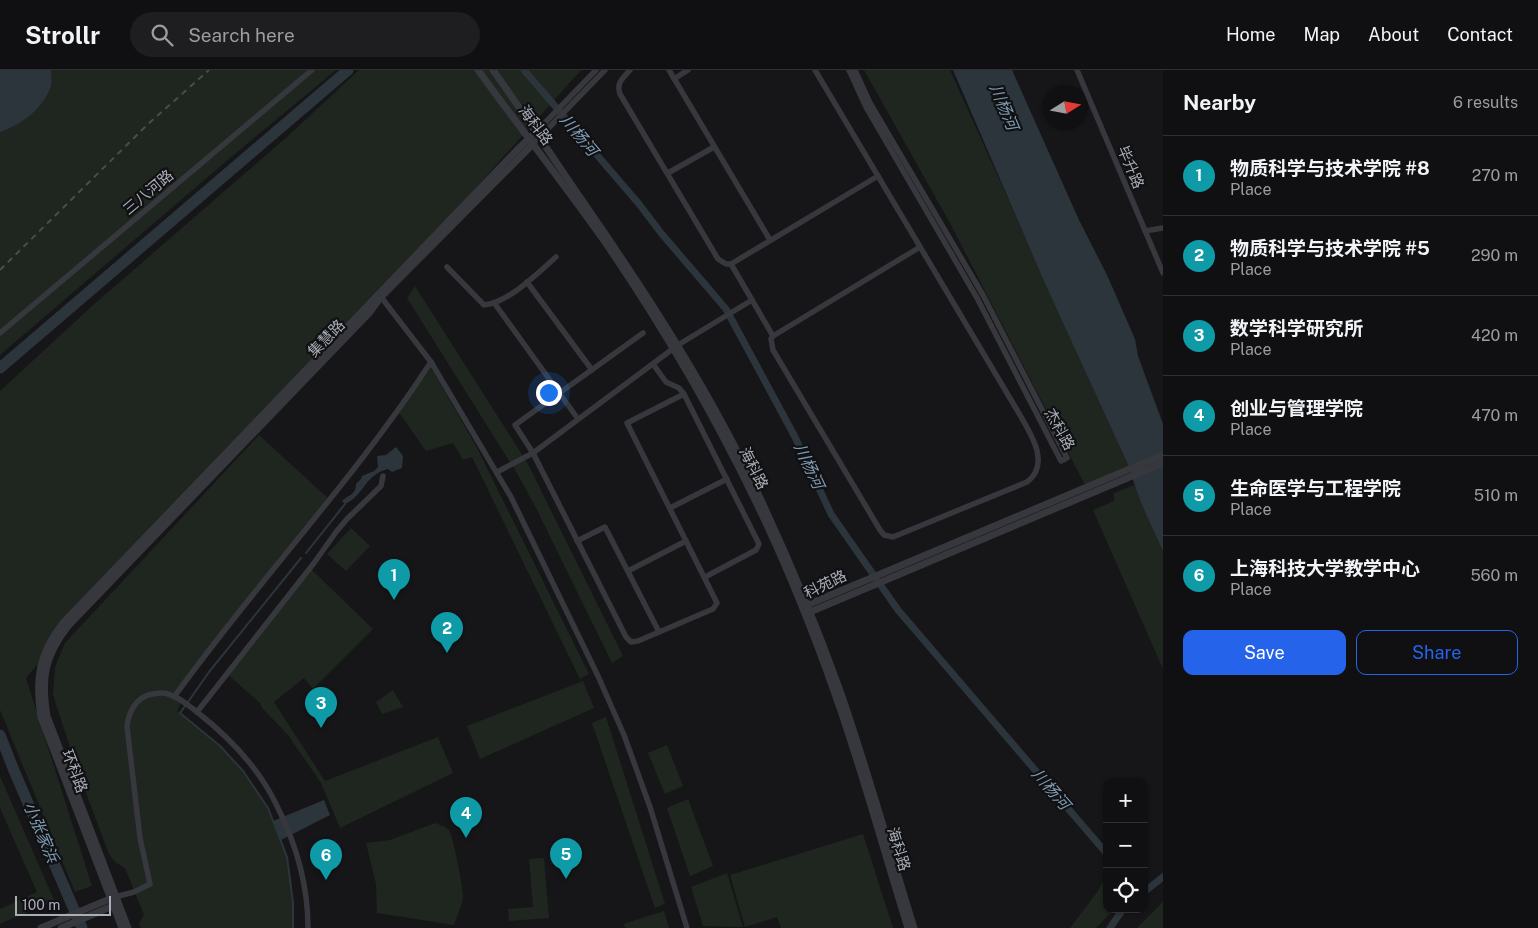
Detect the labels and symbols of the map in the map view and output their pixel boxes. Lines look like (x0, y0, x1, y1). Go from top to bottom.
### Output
water label: 川杨河 (986, 81, 1023, 136)
north arrow (1043, 85, 1088, 130)
street label: 海科路 (516, 102, 556, 148)
water label: 川杨河 (556, 111, 604, 162)
street label: 毕升路 (1114, 143, 1148, 191)
street label: 三八河路 (120, 166, 176, 218)
street label: 集慧路 (304, 316, 348, 360)
your location (536, 380, 562, 406)
street label: 杰科路 (1042, 405, 1078, 453)
water label: 川杨河 (790, 440, 829, 494)
street label: 海科路 (736, 444, 772, 492)
pin: 1 (378, 559, 410, 600)
street label: 科苑路 (801, 566, 849, 602)
pin: 2 (431, 612, 463, 653)
pin: 3 (305, 687, 337, 728)
street label: 环科路 (59, 747, 91, 795)
water label: 川杨河 (1028, 765, 1076, 816)
pin: 4 (450, 797, 482, 838)
water label: 小张家浜 (20, 799, 63, 867)
street label: 海科路 (884, 825, 914, 873)
pin: 5 (550, 838, 582, 879)
pin: 6 (310, 839, 342, 880)
scale bar (15, 893, 111, 916)

